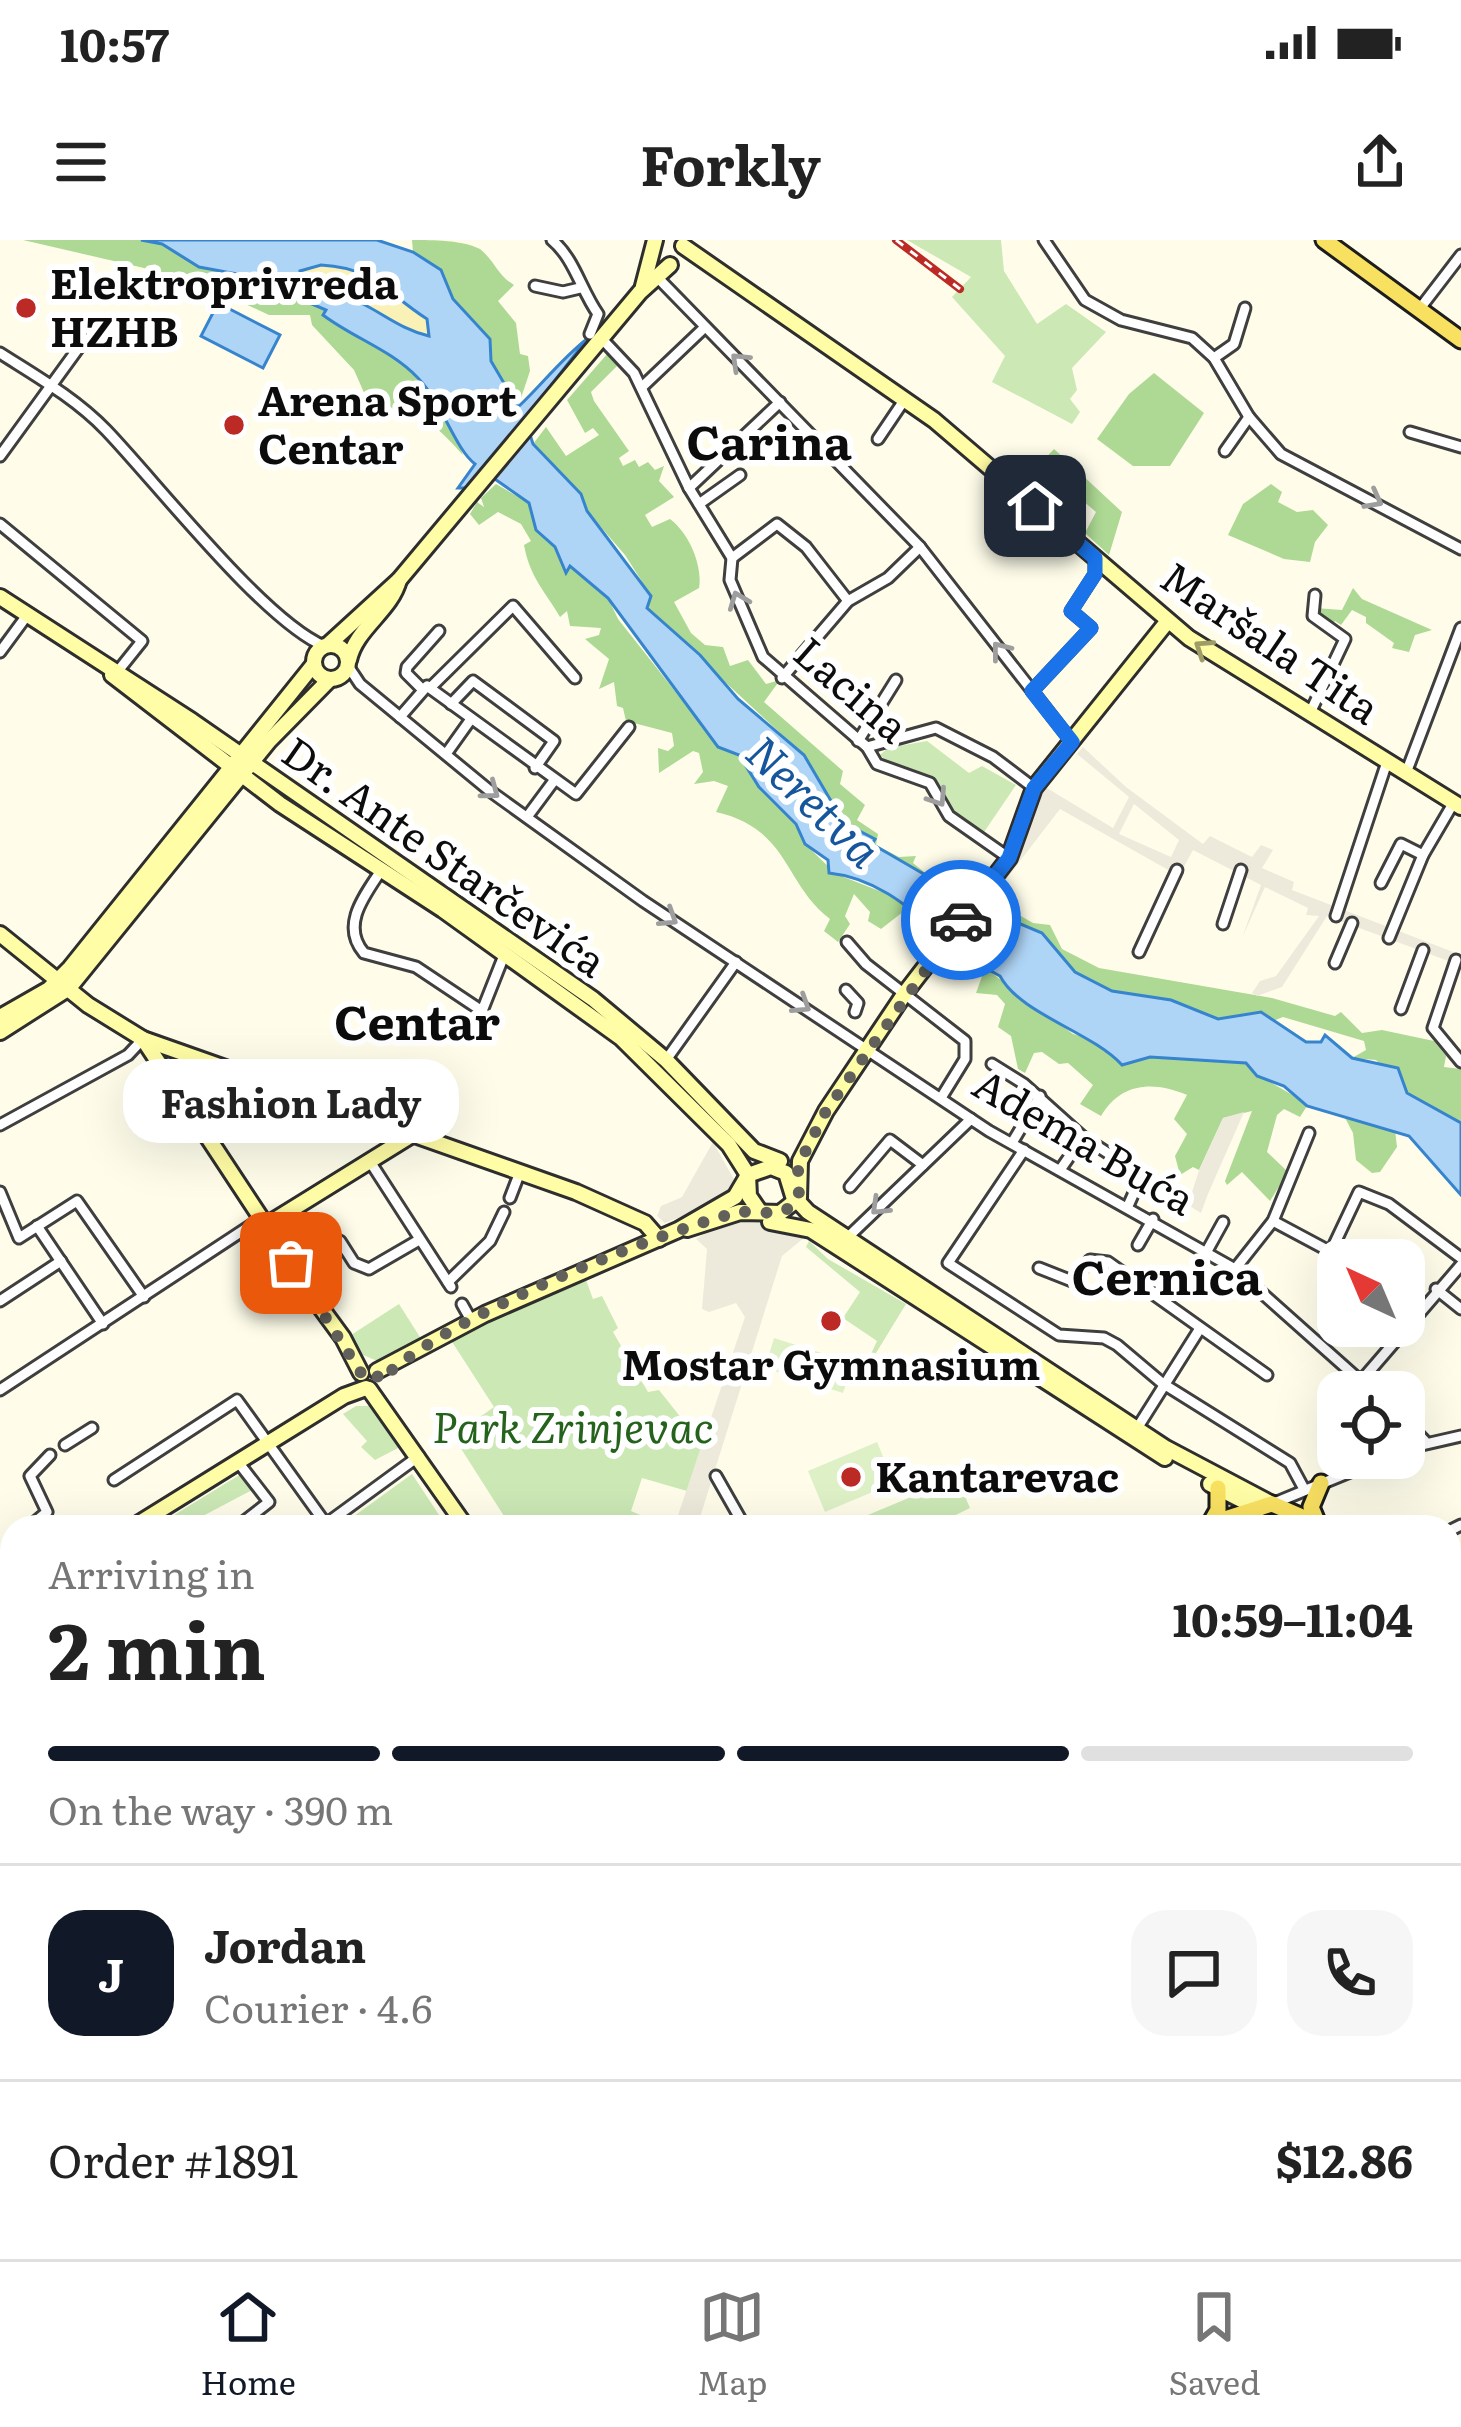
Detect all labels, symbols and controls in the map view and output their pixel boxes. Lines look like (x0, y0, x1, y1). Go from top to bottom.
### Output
text: 10:57 (60, 9, 169, 76)
text: Forkly (640, 122, 821, 203)
icon: menu (48, 129, 114, 195)
icon: share (1347, 129, 1413, 195)
place label: Elektroprivreda HZHB (50, 250, 399, 360)
marker: Elektroprivreda HZHB (13, 295, 39, 321)
one-way arrow (731, 354, 753, 376)
place label: Arena Sport Centar (258, 367, 517, 477)
district label: Carina (686, 404, 852, 475)
marker: Arena Sport Centar (221, 412, 247, 438)
pin (984, 455, 1086, 557)
icon: home (1002, 473, 1068, 539)
one-way arrow (1362, 486, 1383, 509)
street label: Maršala Tita (1150, 544, 1394, 737)
one-way arrow (727, 590, 752, 611)
street label: Lacina (782, 620, 924, 755)
one-way arrow (1195, 640, 1217, 662)
one-way arrow (993, 641, 1014, 663)
water label: Neretva (733, 718, 898, 881)
street label: Dr. Ante Starčevića (271, 719, 621, 990)
one-way arrow (477, 777, 499, 798)
one-way arrow (924, 785, 946, 807)
courier (901, 860, 1021, 980)
icon: car (928, 887, 994, 953)
one-way arrow (656, 903, 678, 925)
district label: Centar (334, 984, 500, 1055)
one-way arrow (788, 991, 810, 1013)
street label: Adema Buća (963, 1051, 1208, 1228)
callout: Fashion Lady (123, 1059, 459, 1143)
text: Fashion Lady (161, 1072, 421, 1130)
one-way arrow (871, 1192, 893, 1214)
pin (240, 1212, 342, 1314)
icon: bag (258, 1230, 324, 1296)
district label: Cernica (1072, 1239, 1263, 1310)
north arrow (1317, 1239, 1425, 1347)
map controls (1317, 1239, 1425, 1479)
marker: Mostar Gymnasium (818, 1308, 844, 1334)
place label: Mostar Gymnasium (622, 1331, 1040, 1393)
button: locate (1317, 1371, 1425, 1479)
park label: Park Zrinjevac (432, 1394, 714, 1456)
place label: Kantarevac (875, 1443, 1119, 1505)
marker: Kantarevac (838, 1464, 864, 1490)
text: Arriving in (48, 1543, 255, 1601)
text: 10:59–11:04 (1172, 1584, 1413, 1651)
text: 2 min (48, 1588, 266, 1704)
text: On the way · 390 m (48, 1779, 393, 1837)
text: Jordan (204, 1910, 366, 1977)
button: chat (1131, 1910, 1257, 2036)
button: phone (1287, 1910, 1413, 2036)
text: J (98, 1939, 124, 2006)
text: Courier · 4.6 (204, 1977, 432, 2035)
text: Order #1891 (48, 2125, 299, 2192)
text: $12.86 (1276, 2125, 1413, 2192)
tab: Home (201, 2284, 296, 2405)
tab: Map (697, 2284, 767, 2405)
tab: Saved (1169, 2284, 1260, 2405)

